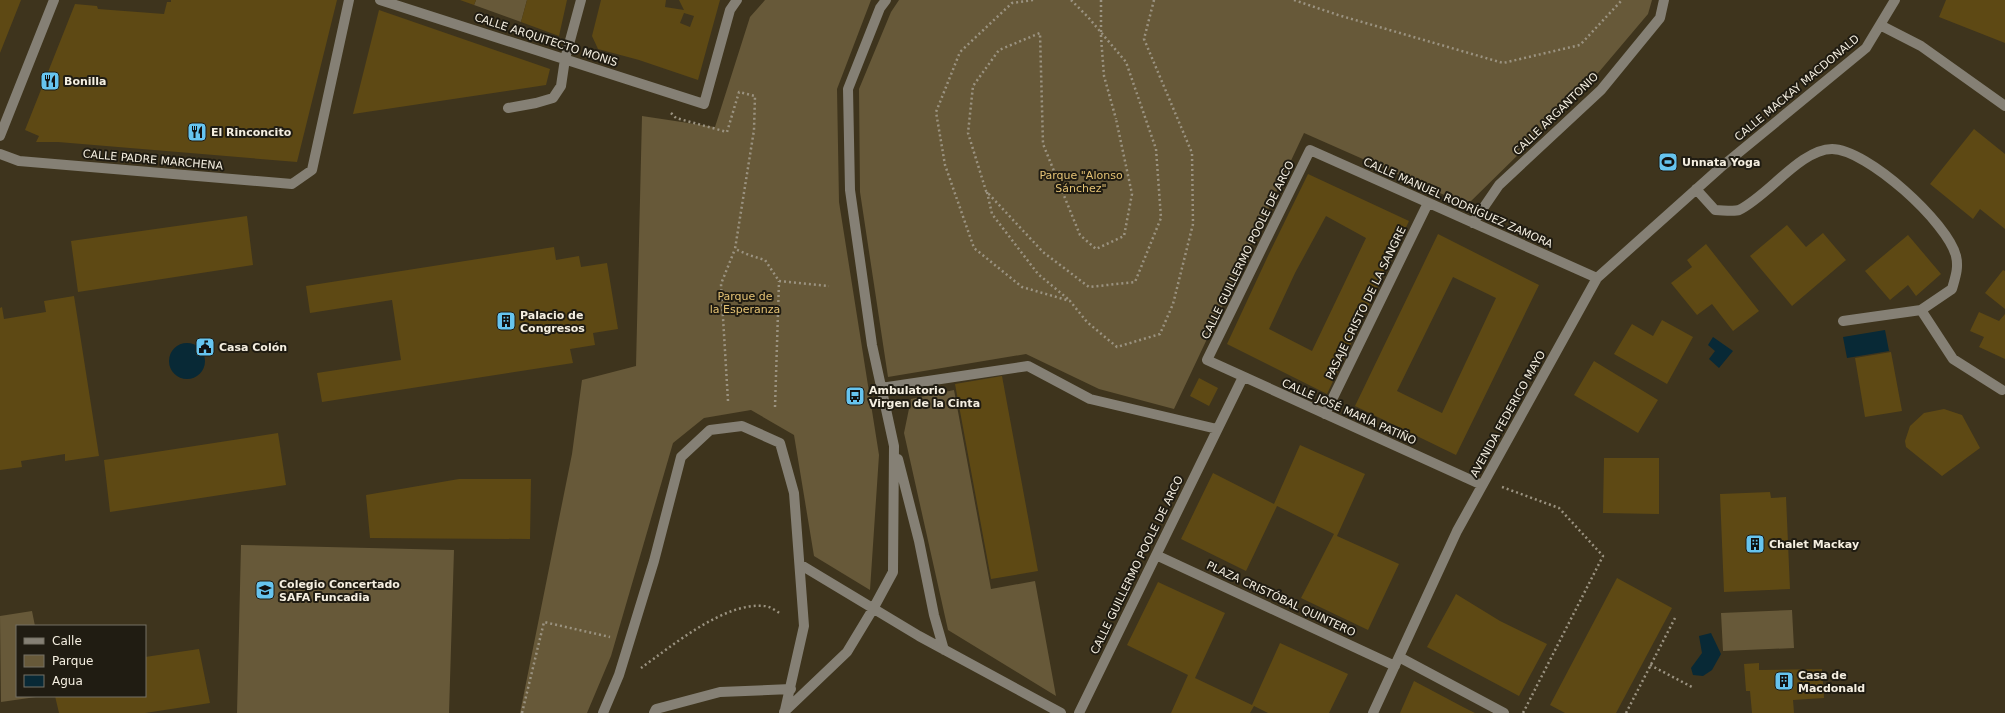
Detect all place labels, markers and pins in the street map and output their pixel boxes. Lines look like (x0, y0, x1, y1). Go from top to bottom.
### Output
restaurant icon: Bonilla (39, 70, 61, 92)
place label: Bonilla (64, 75, 107, 88)
restaurant icon: El Rinconcito (186, 121, 208, 143)
place label: El Rinconcito (211, 126, 292, 139)
sports icon: Unnata Yoga (1657, 151, 1679, 173)
place label: Unnata Yoga (1682, 156, 1760, 169)
place label: Palacio de Congresos (520, 309, 585, 335)
building icon: Palacio de Congresos (495, 310, 517, 332)
public building icon: Casa Colón (194, 336, 216, 358)
place label: Casa Colón (219, 341, 287, 354)
place label: Ambulatorio Virgen de la Cinta (869, 384, 980, 410)
bus stop icon: Ambulatorio Virgen de la Cinta (844, 385, 866, 407)
building icon: Chalet Mackay (1744, 533, 1766, 555)
place label: Chalet Mackay (1769, 538, 1859, 551)
place label: Colegio Concertado SAFA Funcadia (279, 578, 400, 604)
school or university icon: Colegio Concertado SAFA Funcadia (254, 579, 276, 601)
place label: Casa de Macdonald (1798, 669, 1865, 695)
building icon: Casa de Macdonald (1773, 670, 1795, 692)

